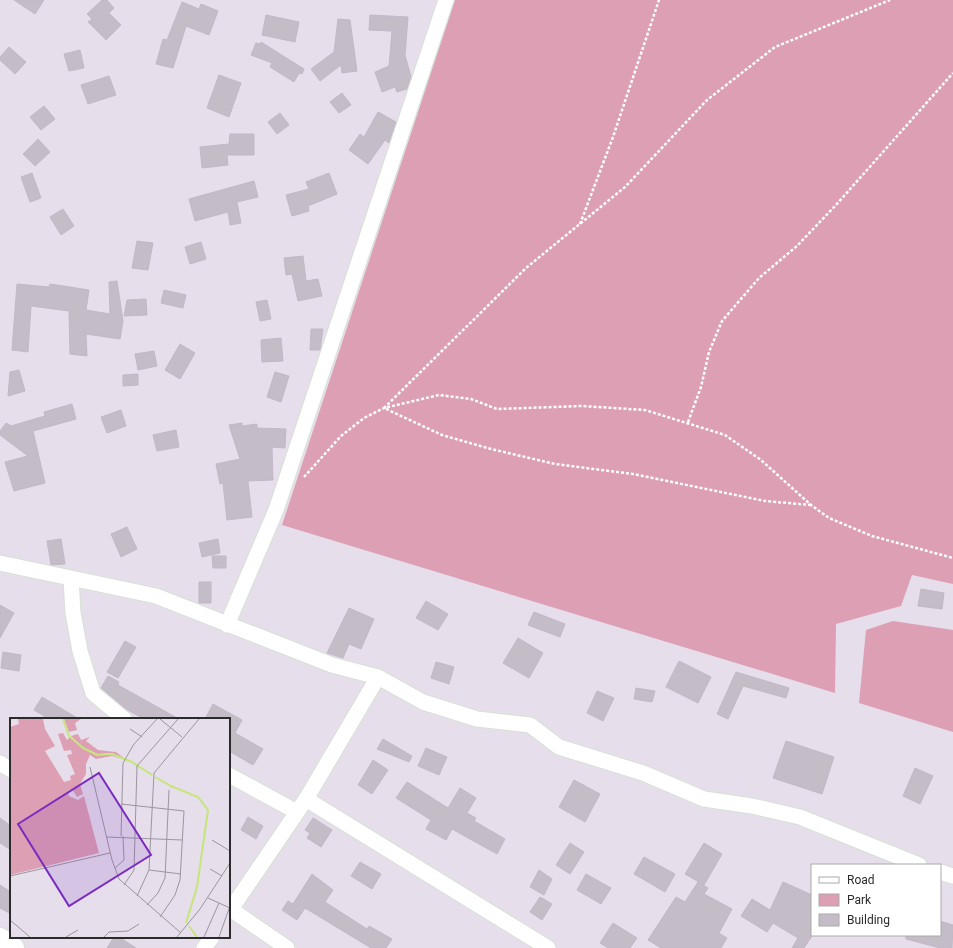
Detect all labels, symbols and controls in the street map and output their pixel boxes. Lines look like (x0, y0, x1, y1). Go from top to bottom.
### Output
inset map (10, 718, 230, 938)
legend (811, 864, 941, 936)
text: Road (847, 873, 875, 887)
text: Park (847, 893, 872, 907)
text: Building (847, 913, 890, 927)

